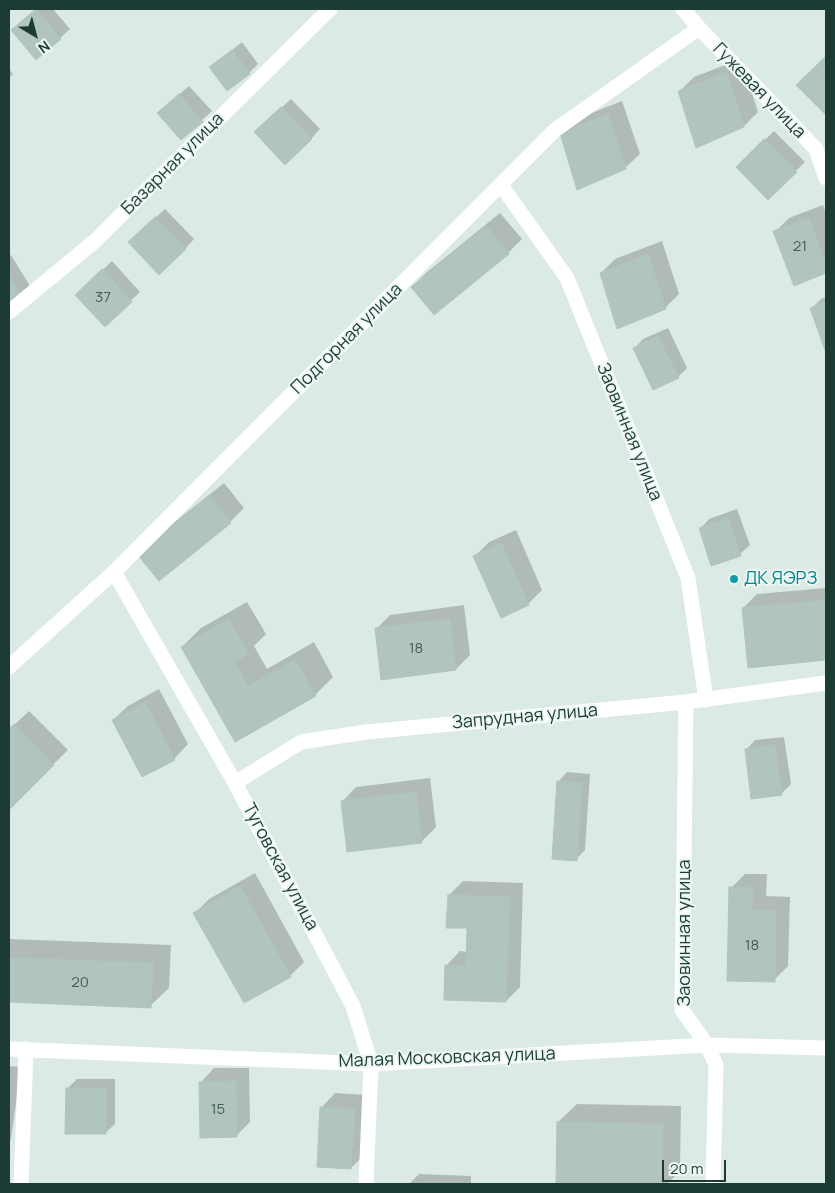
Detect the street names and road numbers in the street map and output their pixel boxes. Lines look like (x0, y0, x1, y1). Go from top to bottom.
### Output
street label: Гужевая улица (708, 39, 810, 143)
street label: Базарная улица (117, 108, 229, 220)
street label: Подгорная улица (287, 279, 407, 399)
street label: Заовинная улица (591, 360, 667, 504)
street label: Запрудная улица (451, 700, 599, 734)
street label: Туговская улица (237, 800, 323, 934)
street label: Заовинная улица (674, 860, 696, 1006)
street label: Малая Московская улица (338, 1043, 556, 1073)

